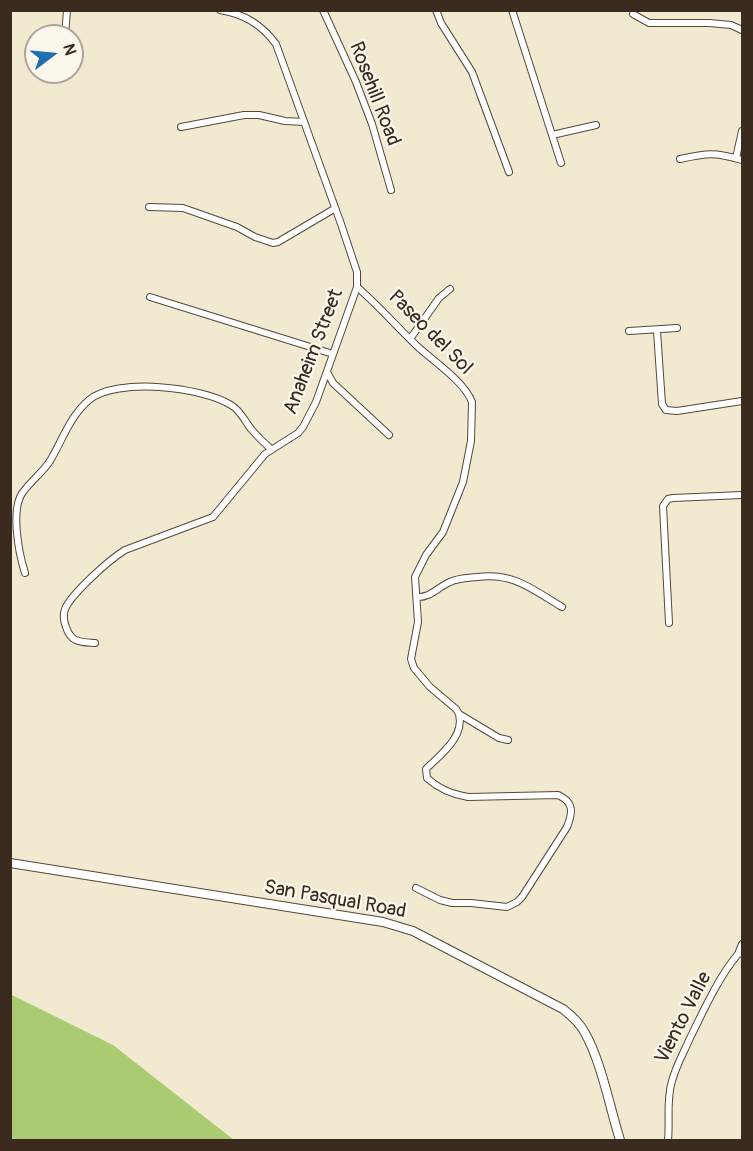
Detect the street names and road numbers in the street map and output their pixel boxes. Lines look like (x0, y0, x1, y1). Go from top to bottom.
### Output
street label: Rosehill Road (343, 39, 405, 149)
street label: Anaheim Street (279, 286, 349, 418)
street label: Paseo del Sol (383, 286, 477, 380)
street label: San Pasqual Road (262, 876, 408, 924)
street label: Viento Valle (651, 968, 717, 1068)

